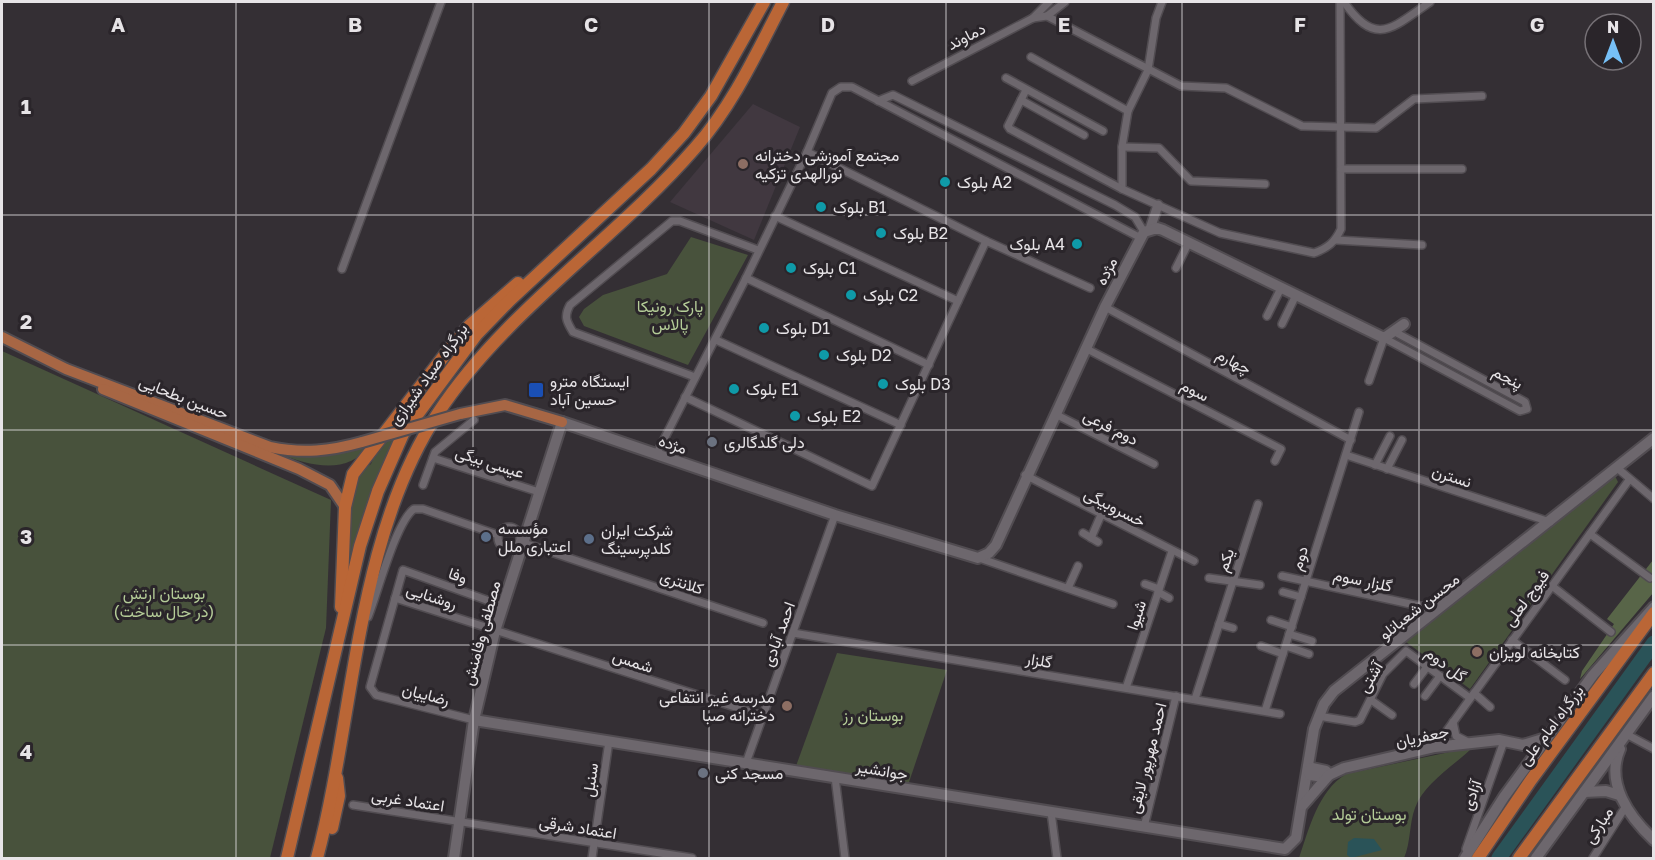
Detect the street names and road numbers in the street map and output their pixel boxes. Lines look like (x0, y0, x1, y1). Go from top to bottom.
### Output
street label: دماوند (943, 18, 989, 55)
street label: مژده (1091, 254, 1122, 289)
street label: بزرگراه صیاد شیرازی (384, 319, 473, 430)
street label: چهارم (1212, 344, 1255, 380)
street label: پنجم (1488, 361, 1527, 395)
street label: حسین بطحایی (136, 371, 232, 424)
street label: سوم (1177, 374, 1213, 406)
street label: دوم فرعی (1080, 405, 1142, 450)
street label: مژده (656, 430, 690, 459)
street label: عیسی بیگی (453, 442, 527, 483)
street label: نسترن (1429, 460, 1474, 493)
street label: خسروبیگی (1080, 483, 1149, 532)
street label: دوم (1286, 543, 1313, 573)
street label: یکم (1212, 546, 1239, 574)
street label: وفا (446, 563, 470, 588)
street label: گلزار سوم (1332, 564, 1394, 597)
street label: کلانتری (657, 565, 706, 600)
street label: فیوج لعلی (1499, 566, 1555, 631)
street label: محسن شعبانلو (1375, 568, 1464, 644)
street label: روشنایی (404, 578, 460, 615)
street label: مصطفی وفامنش (457, 578, 506, 688)
street label: شیوا (1122, 598, 1151, 633)
street label: احمد آبادی (757, 599, 800, 670)
street label: گل دوم (1421, 642, 1470, 687)
street label: شمس (610, 645, 656, 678)
street label: گلزار (1023, 648, 1054, 673)
street label: آشتی (1353, 657, 1388, 697)
street label: رضاییان (400, 678, 452, 710)
street label: بزرگراه امام علی (1514, 681, 1589, 770)
street label: احمد مهرپور لایقی (1124, 700, 1172, 816)
street label: جعفریان (1394, 721, 1451, 752)
street label: جوانشیر (854, 756, 910, 785)
street label: سنبل (578, 762, 603, 799)
street label: آزادی (1457, 776, 1487, 813)
street label: اعتماد غربی (370, 784, 446, 817)
street label: مبارکی (1579, 803, 1618, 848)
street label: اعتماد شرقی (538, 811, 618, 844)

